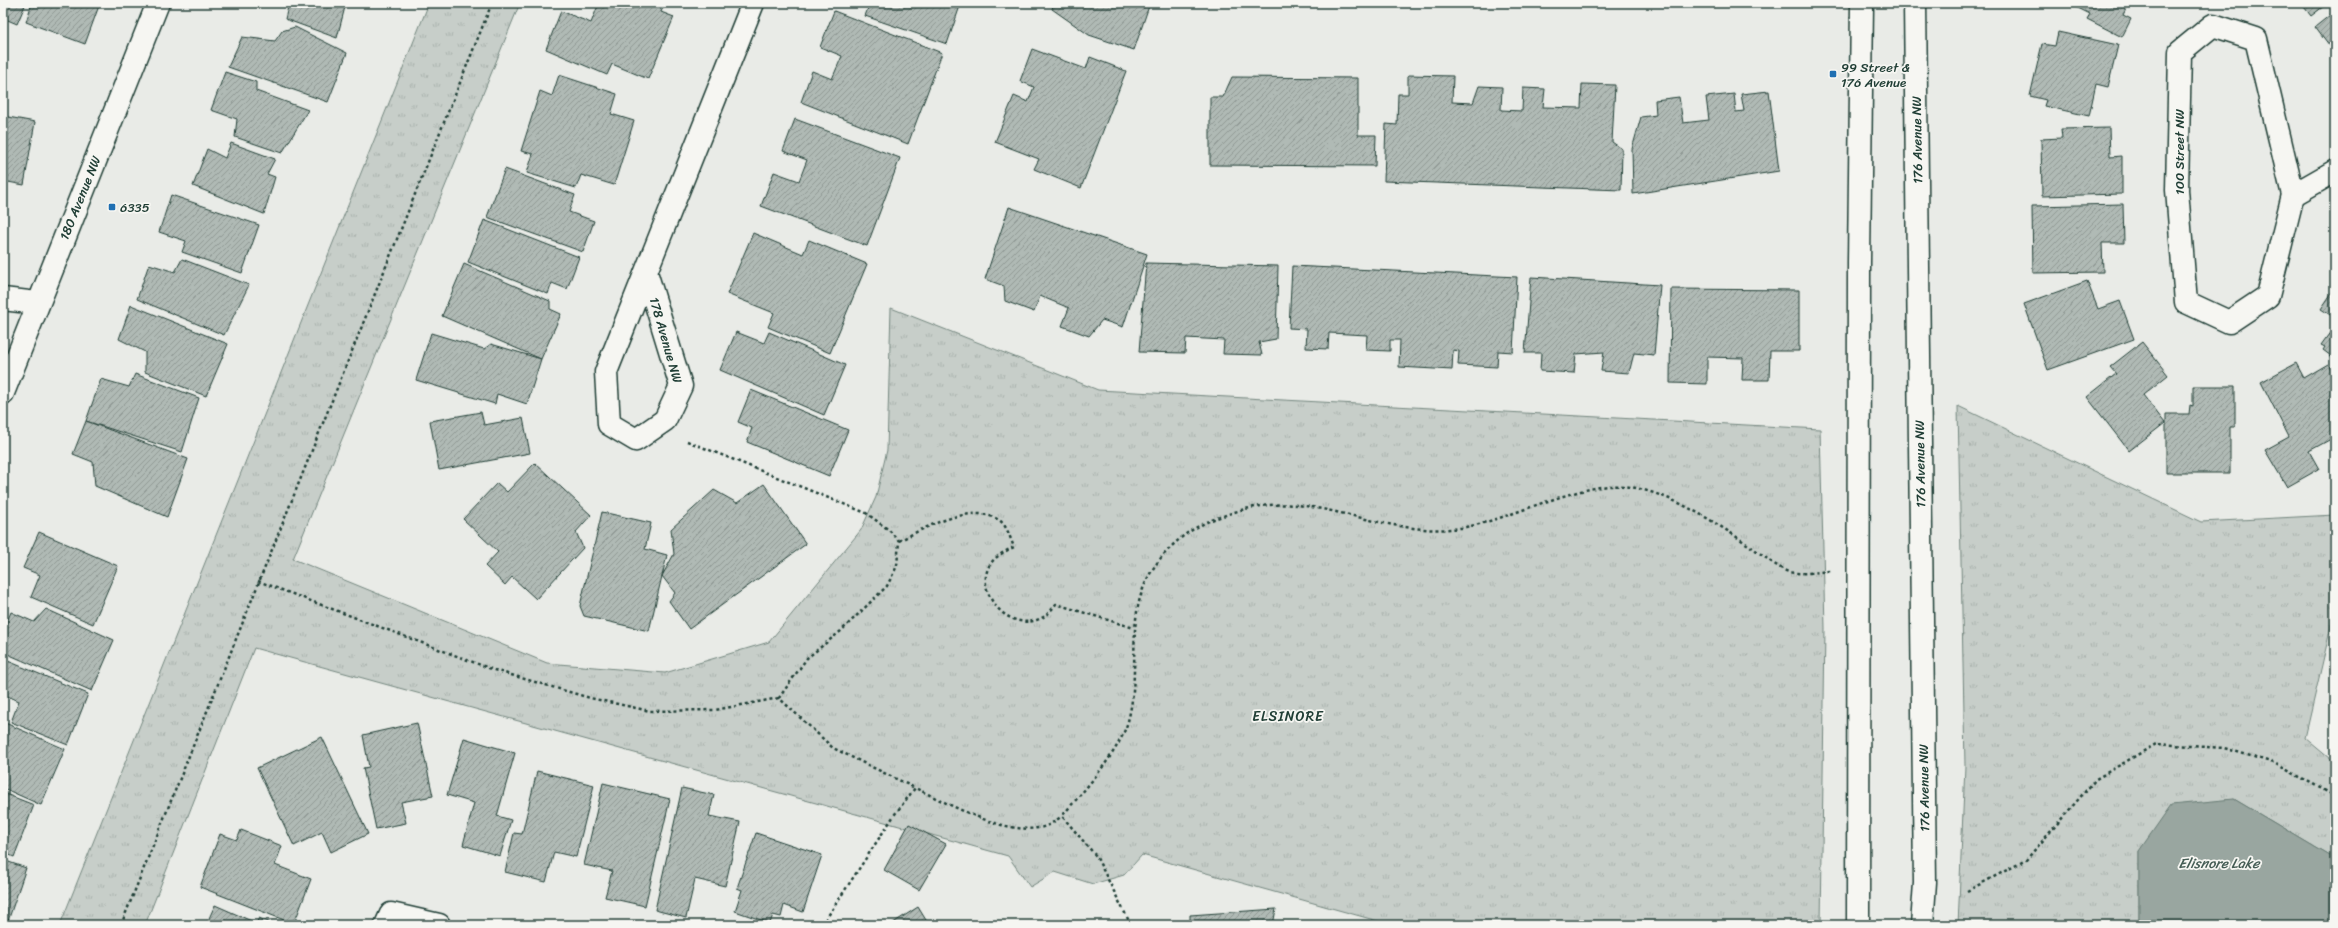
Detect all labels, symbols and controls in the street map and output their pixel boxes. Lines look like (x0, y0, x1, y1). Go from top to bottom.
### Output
place label: 99 Street & 176 Avenue (1841, 56, 1910, 94)
marker: 99 Street & 176 Avenue (1828, 69, 1838, 79)
street label: 176 Avenue NW (1905, 95, 1929, 184)
street label: 100 Street NW (2168, 108, 2191, 195)
street label: 180 Avenue NW (53, 152, 108, 244)
place label: 6335 (120, 196, 150, 219)
marker: 6335 (107, 202, 117, 212)
street label: 178 Avenue NW (643, 294, 689, 386)
street label: 176 Avenue NW (1908, 419, 1932, 508)
district label: ELSINORE (1252, 704, 1324, 729)
street label: 176 Avenue NW (1912, 743, 1936, 832)
water label: Elisnore Lake (2178, 851, 2261, 876)

